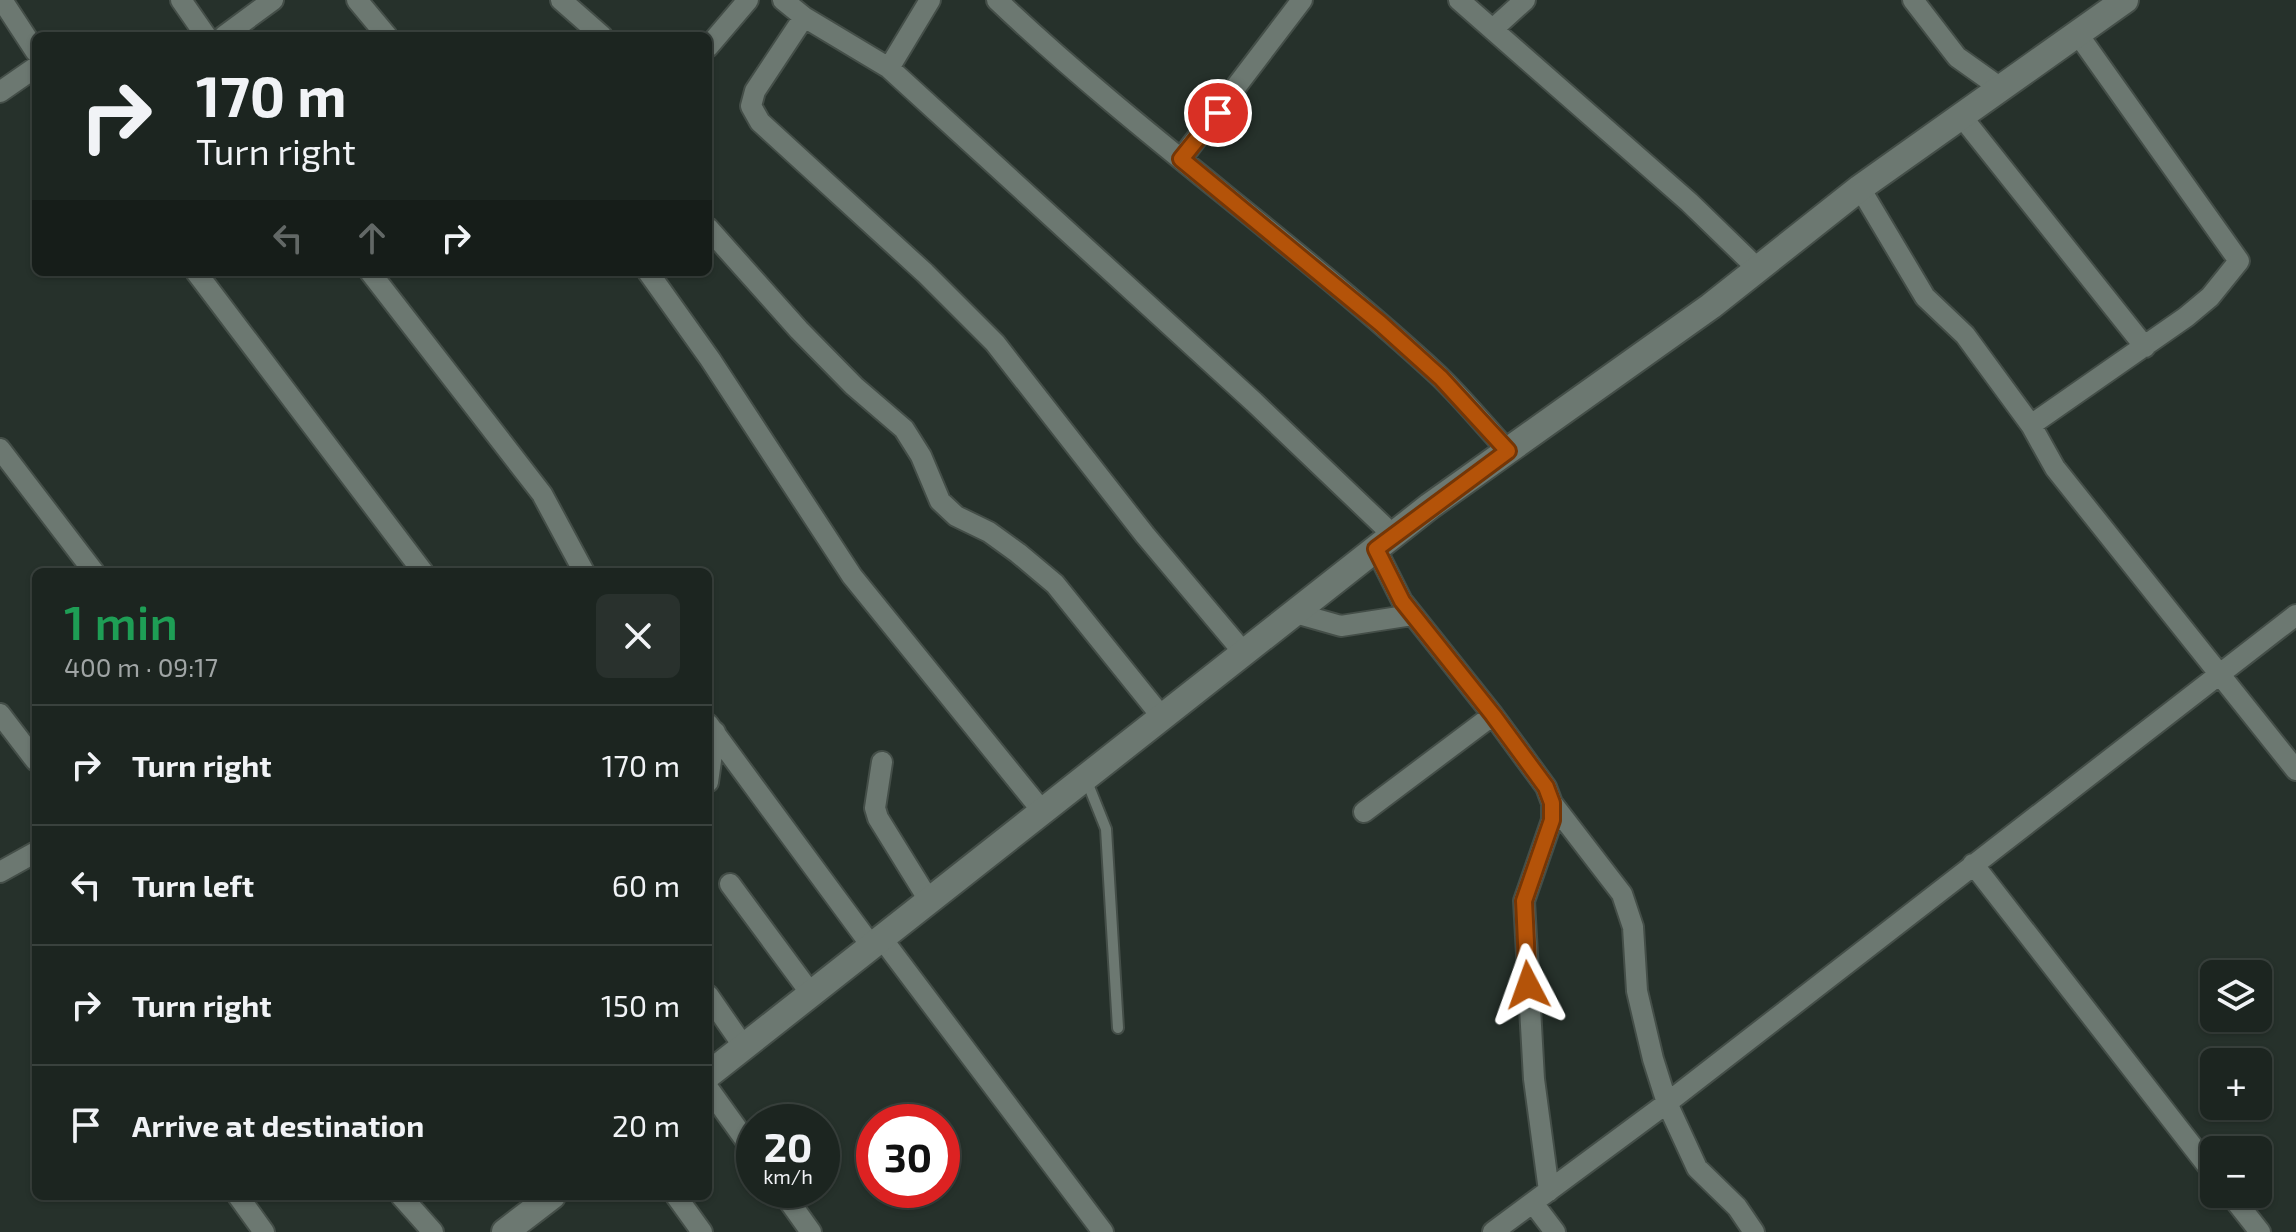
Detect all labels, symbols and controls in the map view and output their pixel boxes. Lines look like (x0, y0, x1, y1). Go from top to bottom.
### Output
text: 170 m (196, 61, 347, 128)
icon: right (64, 64, 168, 168)
pin (1184, 79, 1252, 147)
icon: arrive (1196, 91, 1240, 135)
text: Turn right (196, 129, 356, 172)
icon: left (266, 216, 310, 260)
icon: ahead (350, 216, 394, 260)
icon: right (434, 216, 478, 260)
text: 1 min (64, 592, 178, 650)
button: close (596, 594, 680, 678)
text: 400 m · 09:17 (64, 651, 218, 682)
icon: right (64, 743, 108, 787)
text: Turn right (132, 747, 272, 783)
text: 170 m (602, 747, 680, 783)
icon: left (64, 863, 108, 907)
text: Turn left (132, 867, 254, 903)
text: 60 m (612, 867, 680, 903)
position arrow (1486, 943, 1570, 1027)
map controls (2200, 960, 2272, 1208)
button: layers (2200, 960, 2272, 1032)
icon: right (64, 983, 108, 1027)
text: Turn right (132, 987, 272, 1023)
text: 150 m (601, 987, 680, 1023)
button: + (2200, 1048, 2272, 1120)
icon: arrive (64, 1103, 108, 1147)
speed limit sign: 30 (856, 1104, 960, 1208)
text: Arrive at destination (132, 1107, 424, 1143)
text: 20 m (612, 1107, 680, 1143)
text: 20 (764, 1122, 812, 1170)
button: − (2200, 1136, 2272, 1208)
text: km/h (763, 1164, 813, 1188)

